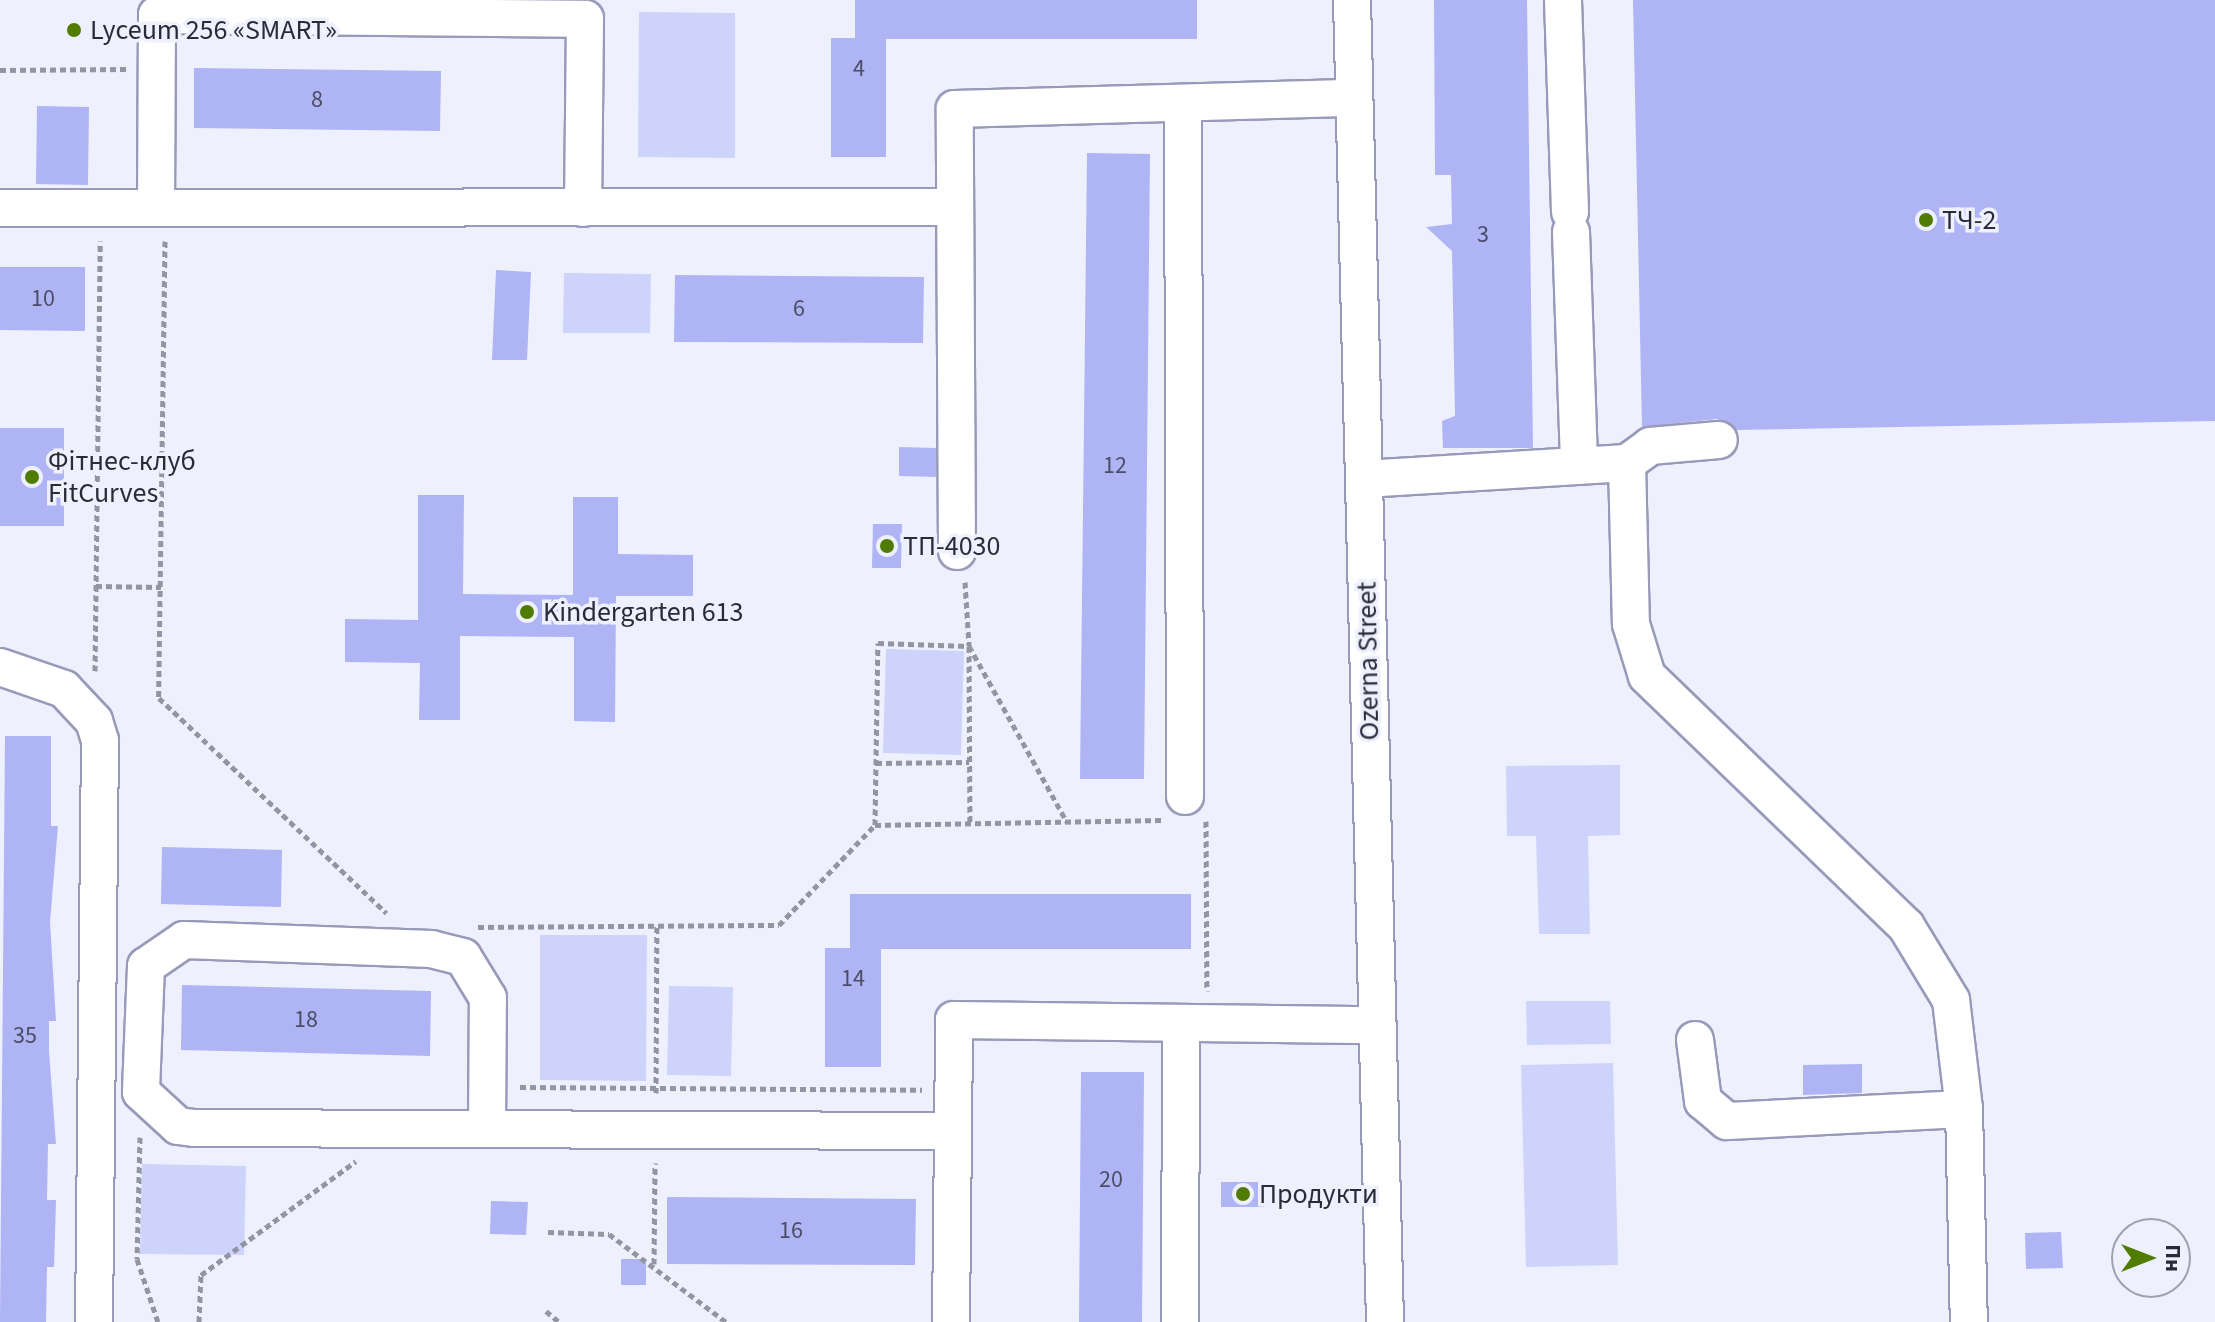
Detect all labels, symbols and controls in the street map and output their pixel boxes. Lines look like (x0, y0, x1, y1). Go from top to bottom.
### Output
place label: Lyceum 256 «SMART» (90, 13, 337, 47)
marker: Lyceum 256 «SMART» (65, 21, 83, 39)
house number: 4 (853, 55, 865, 83)
house number: 8 (311, 86, 323, 114)
place label: ТЧ-2 (1942, 203, 1996, 237)
marker: ТЧ-2 (1917, 211, 1935, 229)
house number: 3 (1477, 221, 1489, 249)
house number: 10 (31, 285, 55, 313)
house number: 6 (793, 295, 805, 323)
place label: Фітнес-клуб FitCurves (48, 444, 196, 510)
house number: 12 (1103, 452, 1127, 480)
marker: Фітнес-клуб FitCurves (23, 468, 41, 486)
place label: ТП-4030 (903, 529, 1000, 563)
marker: ТП-4030 (878, 537, 896, 555)
street label: Ozerna Street (1350, 581, 1386, 741)
place label: Kindergarten 613 (543, 595, 743, 629)
marker: Kindergarten 613 (518, 603, 536, 621)
house number: 14 (841, 965, 865, 993)
house number: 18 (294, 1006, 318, 1034)
house number: 35 (13, 1022, 37, 1050)
house number: 20 (1099, 1166, 1123, 1194)
place label: Продукти (1259, 1177, 1378, 1211)
marker: Продукти (1234, 1185, 1252, 1203)
house number: 16 (779, 1217, 803, 1245)
north arrow (2111, 1218, 2191, 1298)
text: Пн (2157, 1244, 2189, 1272)

